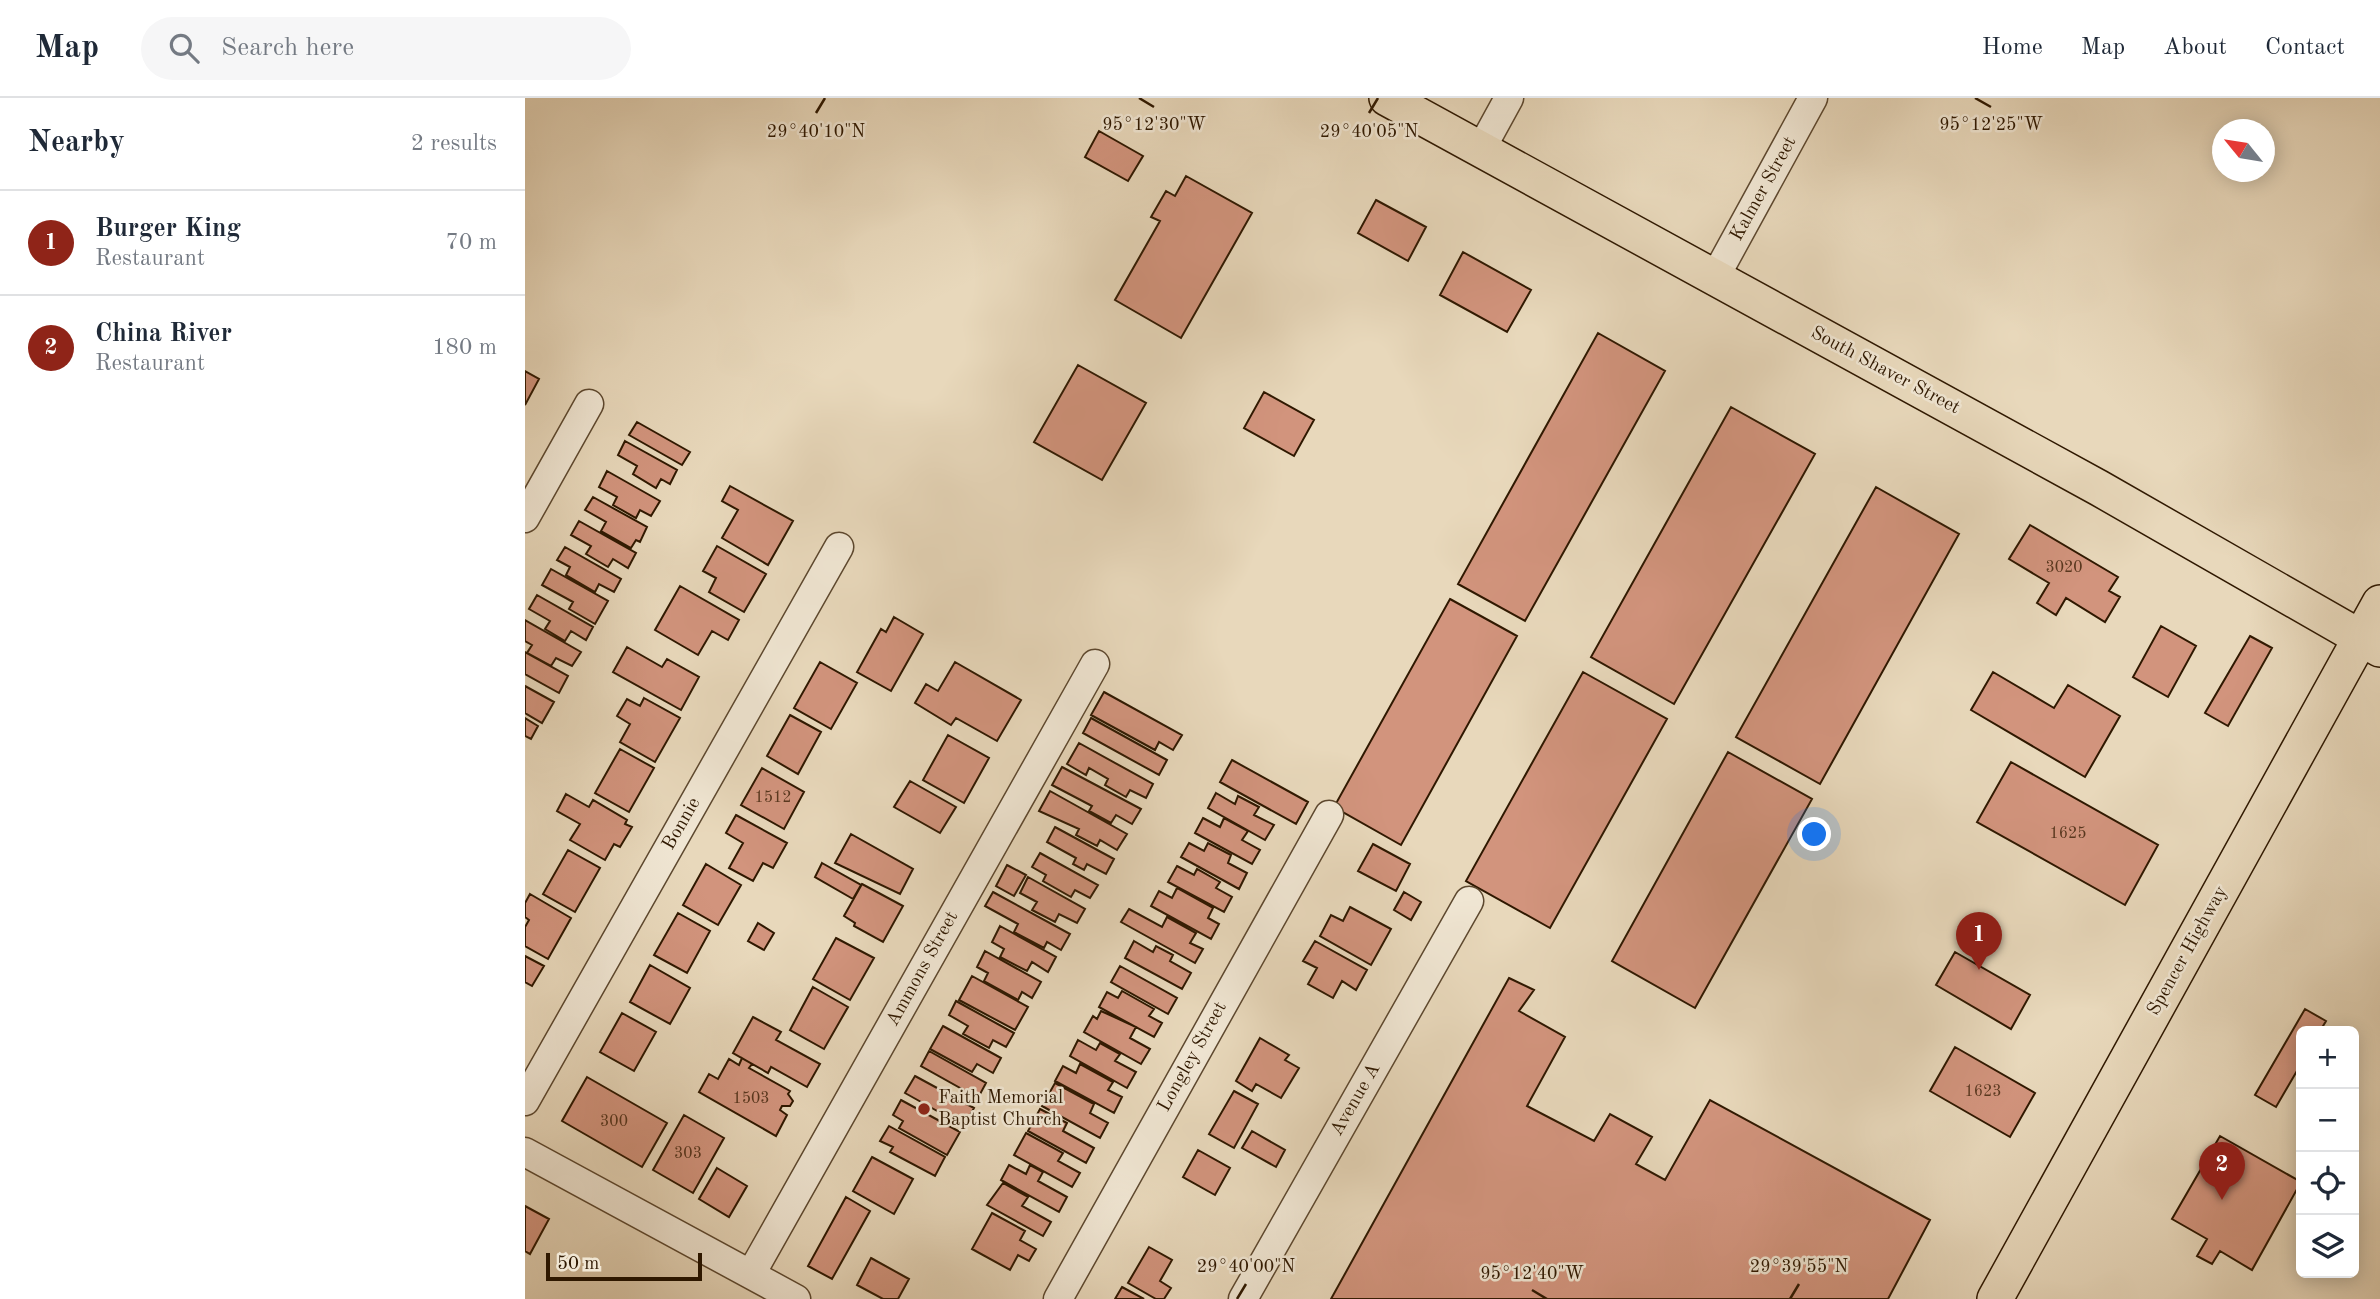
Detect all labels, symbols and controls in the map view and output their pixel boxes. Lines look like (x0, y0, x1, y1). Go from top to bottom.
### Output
search box (141, 17, 631, 80)
icon: search (165, 29, 203, 67)
text: Map (35, 32, 99, 65)
text: Search here (221, 35, 354, 61)
text: Home (1982, 36, 2043, 60)
text: Map (2081, 36, 2125, 60)
text: About (2163, 36, 2227, 60)
text: Contact (2265, 36, 2345, 60)
text: 95°12'30"W (1102, 116, 1206, 134)
text: 95°12'25"W (1939, 116, 2043, 134)
north arrow (2212, 119, 2275, 182)
text: 29°40'10"N (767, 123, 865, 141)
text: 29°40'05"N (1320, 123, 1418, 141)
text: Nearby (28, 128, 125, 158)
text: 2 results (411, 132, 497, 155)
street label: Kalmer Street (1728, 134, 1800, 244)
text: Burger King (95, 216, 241, 242)
text: 1 (44, 231, 58, 254)
text: 70 m (446, 231, 497, 254)
text: Restaurant (95, 247, 205, 270)
text: China River (95, 321, 232, 347)
street label: South Shaver Street (1807, 324, 1963, 418)
text: 2 (44, 336, 58, 359)
text: 180 m (432, 336, 497, 359)
text: Restaurant (95, 352, 205, 375)
house number: 3020 (2045, 560, 2083, 576)
house number: 1512 (754, 790, 792, 806)
street label: Bonnie (660, 795, 704, 853)
your location (1797, 817, 1831, 851)
house number: 1625 (2049, 826, 2087, 842)
street label: Spencer Highway (2145, 883, 2231, 1019)
street label: Ammons Street (884, 908, 962, 1030)
pin: 1 (1956, 912, 2002, 970)
street label: Longley Street (1155, 999, 1231, 1115)
map controls (2296, 1026, 2359, 1278)
button: + (2296, 1026, 2359, 1089)
street label: Avenue A (1328, 1060, 1385, 1139)
house number: 1623 (1964, 1084, 2002, 1100)
place label: Faith Memorial Baptist Church (938, 1089, 1063, 1130)
button: − (2296, 1089, 2359, 1152)
house number: 1503 (732, 1091, 770, 1107)
marker: Faith Memorial Baptist Church (916, 1101, 932, 1117)
house number: 300 (600, 1114, 628, 1130)
pin: 2 (2199, 1142, 2245, 1200)
house number: 303 (674, 1146, 702, 1162)
button: locate (2296, 1152, 2359, 1215)
button: layers (2296, 1215, 2359, 1278)
scale bar (546, 1250, 702, 1282)
text: 50 m (557, 1255, 599, 1274)
text: 29°40'00"N (1197, 1258, 1295, 1276)
text: 29°39'55"N (1750, 1258, 1848, 1276)
text: 95°12'40"W (1480, 1265, 1584, 1283)

